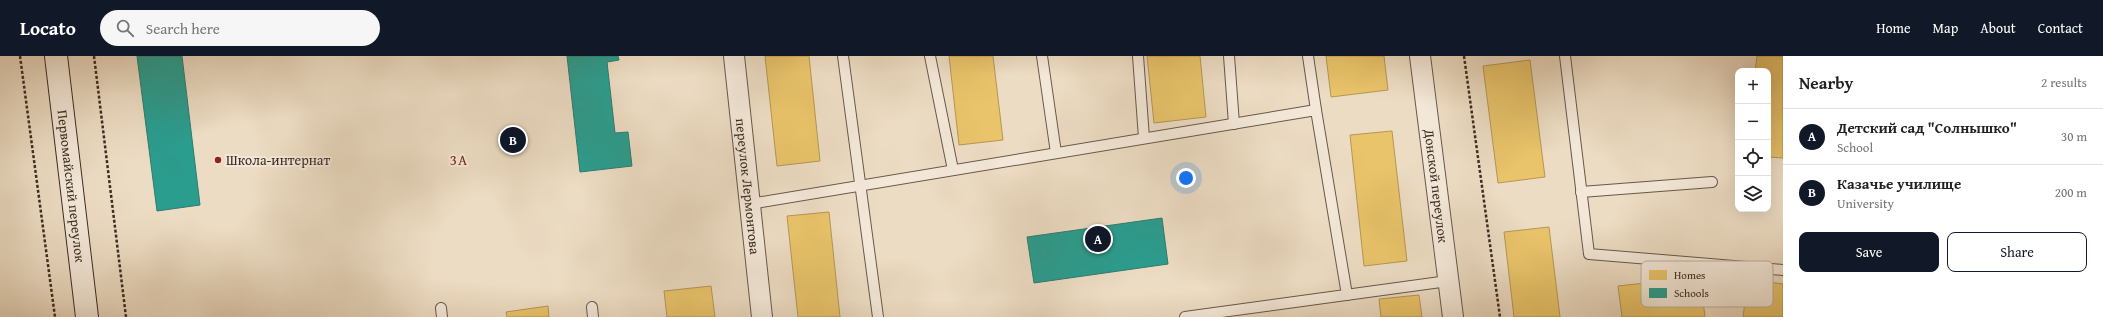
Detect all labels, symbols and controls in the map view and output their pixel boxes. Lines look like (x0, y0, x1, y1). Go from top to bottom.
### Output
search box (100, 10, 380, 46)
text: Locato (20, 14, 76, 42)
icon: search (114, 17, 136, 39)
text: Search here (146, 18, 220, 39)
text: Home (1876, 18, 1911, 38)
text: Map (1933, 18, 1958, 38)
text: About (1980, 18, 2016, 38)
text: Contact (2038, 18, 2083, 38)
map controls (1735, 68, 1771, 212)
button: + (1735, 68, 1771, 104)
text: Nearby (1799, 70, 1853, 95)
text: 2 results (2041, 73, 2087, 92)
button: − (1735, 104, 1771, 140)
street label: Первомайский переулок (52, 109, 91, 264)
street label: переулок Лермонтова (731, 117, 765, 256)
text: Детский сад "Солнышко" (1837, 117, 2017, 138)
pin: B (500, 125, 526, 155)
street label: Донской переулок (1419, 127, 1454, 245)
text: A (1808, 127, 1816, 146)
text: 30 m (2061, 127, 2087, 146)
text: School (1837, 138, 1873, 157)
button: locate (1735, 140, 1771, 176)
district label: 3А (450, 149, 468, 170)
place label: Школа-интернат (226, 150, 330, 170)
marker: Школа-интернат (213, 155, 223, 165)
your location (1176, 168, 1196, 188)
text: Казачье училище (1837, 173, 1961, 194)
button: layers (1735, 176, 1771, 212)
text: B (1808, 183, 1816, 202)
text: 200 m (2055, 183, 2087, 202)
text: University (1837, 194, 1894, 213)
pin: A (1085, 224, 1111, 254)
button: Save (1799, 232, 1939, 272)
button: Share (1947, 232, 2087, 272)
legend (1641, 261, 1773, 307)
text: Homes (1674, 267, 1705, 283)
text: Schools (1674, 285, 1709, 301)

